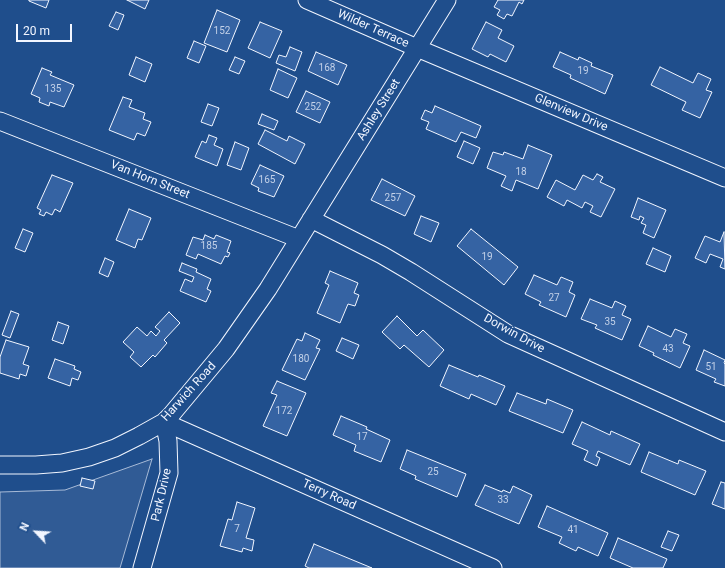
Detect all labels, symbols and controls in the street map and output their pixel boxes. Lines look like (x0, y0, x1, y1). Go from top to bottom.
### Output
street label: Wilder Terrace (335, 7, 411, 51)
scale bar (18, 16, 74, 42)
text: 20 m (23, 24, 50, 38)
house number: 152 (214, 25, 230, 37)
house number: 168 (319, 62, 335, 74)
house number: 19 (577, 65, 589, 77)
street label: Ashley Street (354, 76, 404, 144)
house number: 135 (45, 83, 61, 95)
street label: Glenview Drive (532, 91, 610, 135)
house number: 252 (305, 101, 321, 113)
street label: Van Horn Street (108, 158, 192, 202)
house number: 18 (515, 166, 527, 178)
house number: 165 (259, 174, 275, 186)
house number: 257 (385, 192, 401, 204)
house number: 185 (201, 240, 217, 252)
house number: 19 (481, 251, 493, 263)
house number: 27 (548, 292, 560, 304)
street label: Dorwin Drive (481, 311, 547, 357)
house number: 35 (604, 316, 616, 328)
house number: 43 (662, 343, 674, 355)
house number: 180 (293, 353, 309, 365)
street label: Harwich Road (159, 359, 219, 425)
house number: 51 (705, 361, 717, 373)
house number: 172 (276, 405, 292, 417)
house number: 17 (356, 431, 368, 443)
house number: 25 (427, 466, 439, 478)
street label: Park Drive (149, 467, 175, 523)
street label: Terry Road (300, 477, 358, 513)
house number: 33 (497, 494, 509, 506)
north arrow (16, 512, 56, 552)
text: N (17, 520, 32, 533)
house number: 7 (234, 523, 240, 535)
house number: 41 (567, 524, 579, 536)

